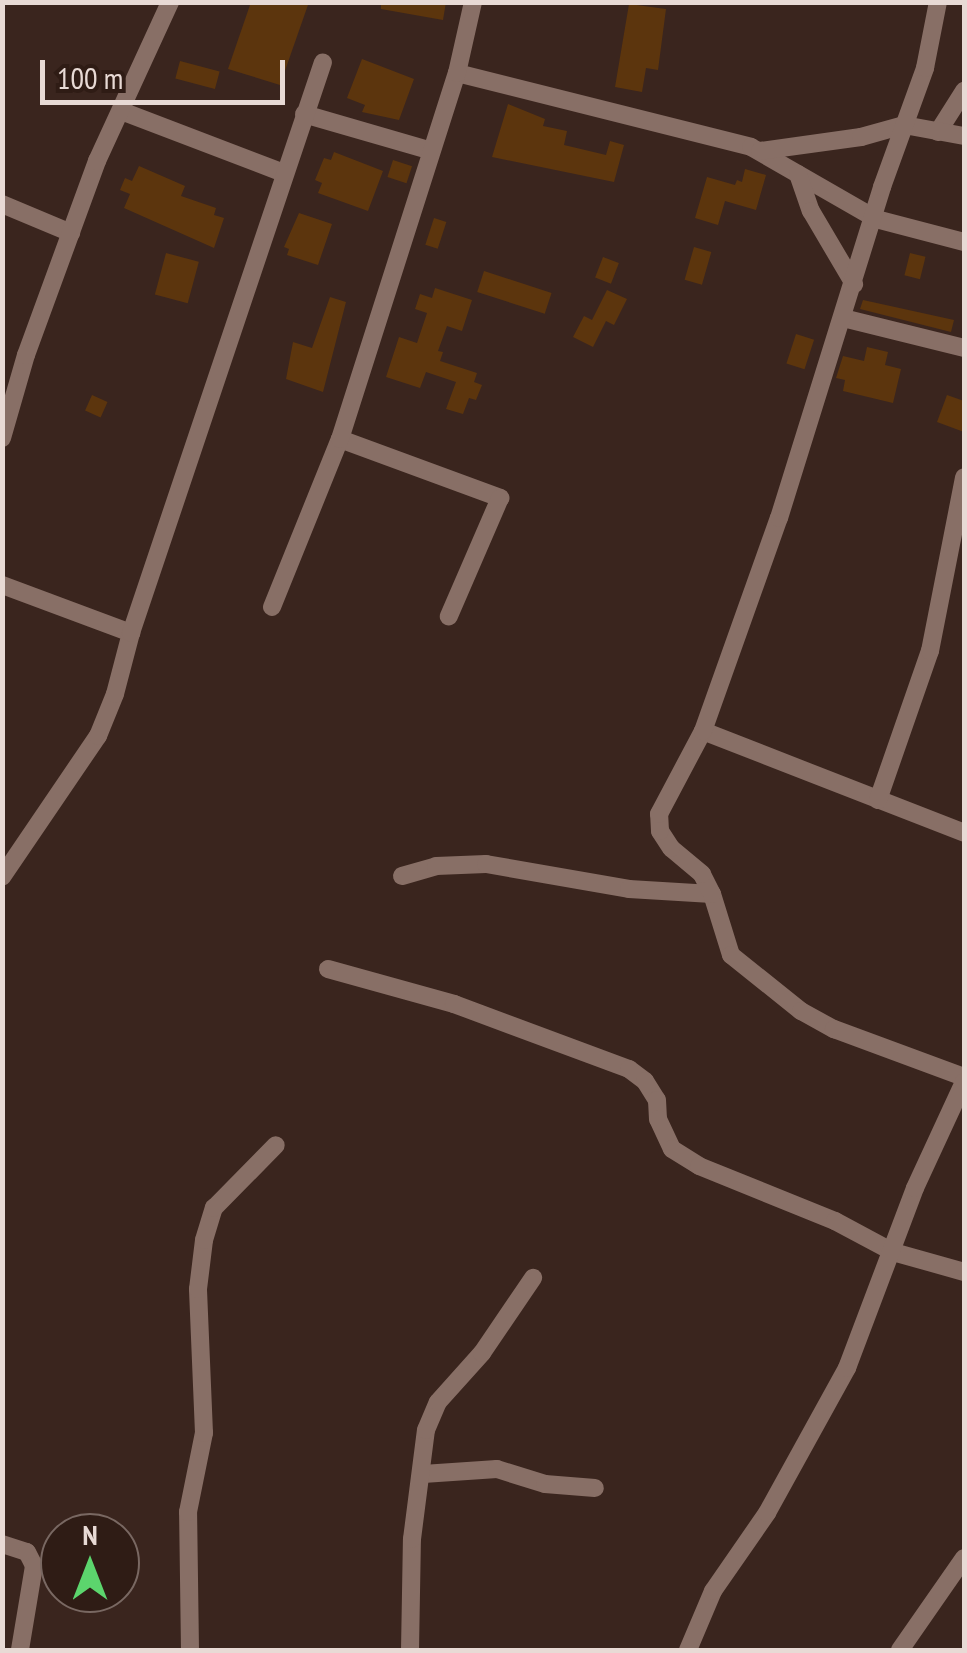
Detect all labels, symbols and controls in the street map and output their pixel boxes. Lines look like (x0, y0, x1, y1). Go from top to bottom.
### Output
scale bar (45, 40, 290, 102)
text: 100 m (57, 58, 123, 97)
north arrow (40, 1513, 140, 1613)
text: N (82, 1516, 98, 1553)

